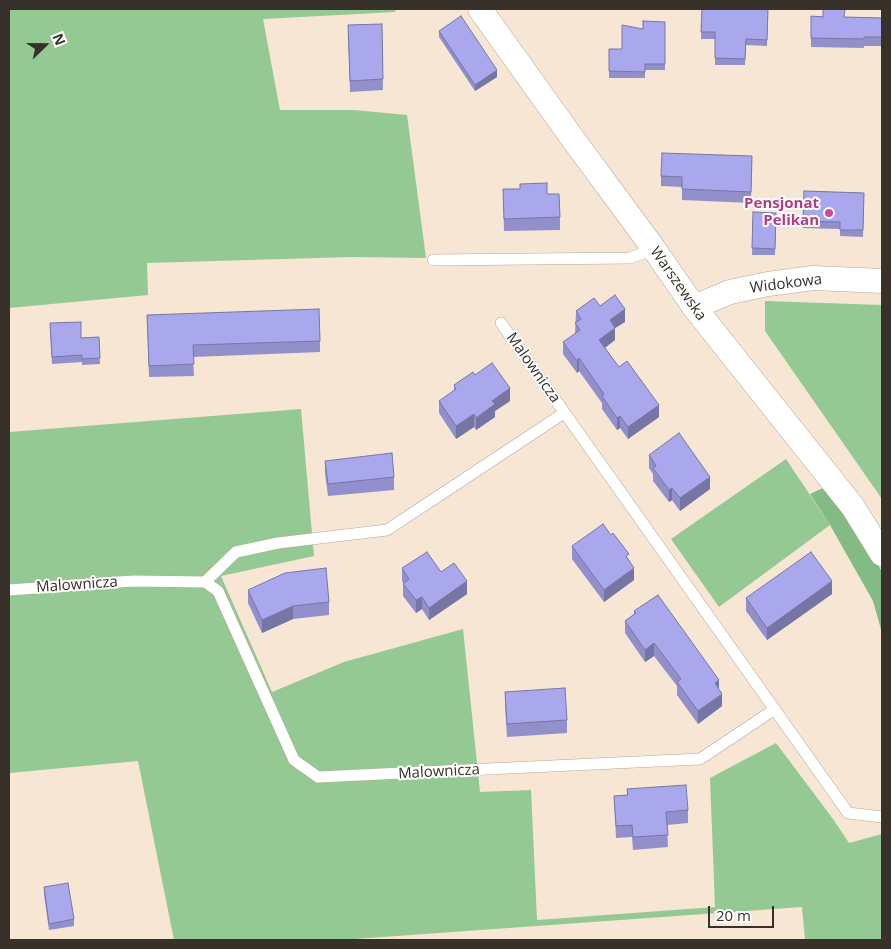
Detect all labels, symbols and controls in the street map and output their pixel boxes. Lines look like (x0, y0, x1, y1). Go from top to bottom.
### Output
north arrow (20, 20, 70, 70)
text: N (48, 30, 70, 48)
place label: Pensjonat Pelikan (744, 195, 819, 230)
marker: Pensjonat Pelikan (823, 207, 835, 219)
street label: Warszewska (646, 244, 710, 324)
street label: Widokowa (749, 271, 823, 297)
street label: Malownicza (502, 329, 564, 407)
street label: Malownicza (36, 573, 118, 597)
street label: Malownicza (398, 761, 480, 783)
scale bar (711, 896, 777, 928)
text: 20 m (716, 905, 751, 925)

